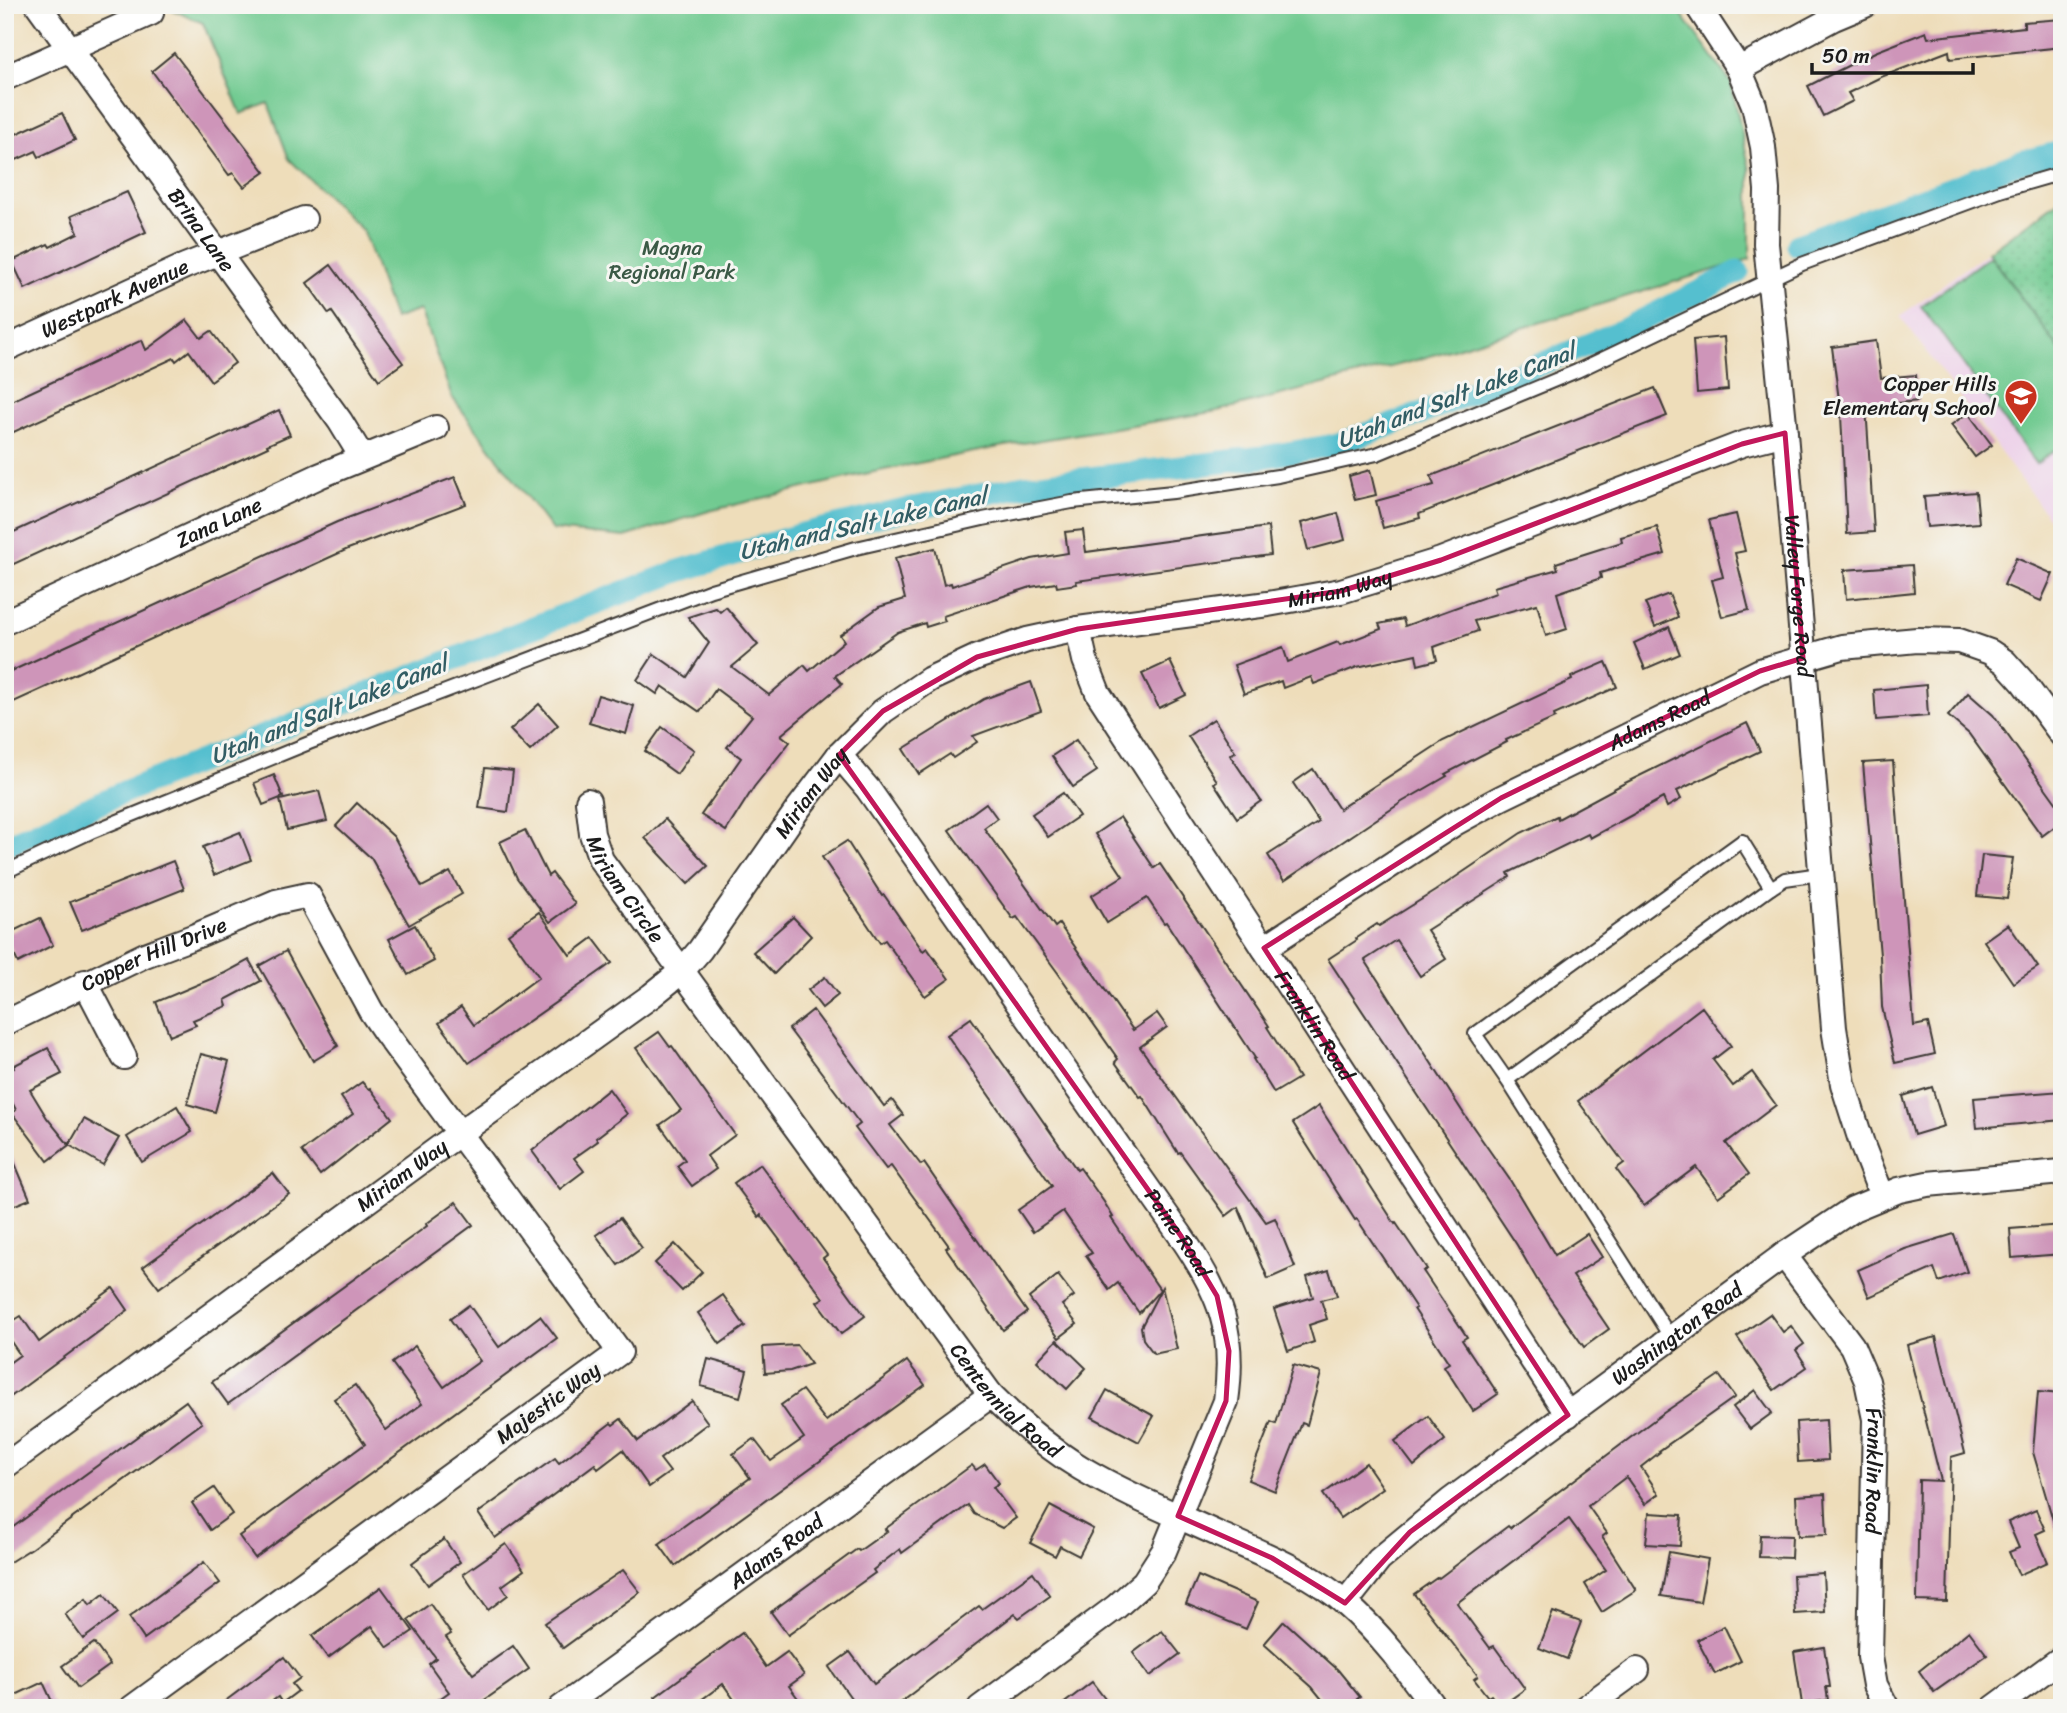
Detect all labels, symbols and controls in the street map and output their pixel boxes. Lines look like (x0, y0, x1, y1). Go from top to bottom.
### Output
scale bar (1812, 32, 1972, 76)
text: 50 m (1822, 37, 1870, 75)
street label: Brina Lane (157, 179, 245, 281)
park label: Magna Regional Park (609, 229, 735, 291)
street label: Westpark Avenue (34, 248, 196, 349)
water label: Utah and Salt Lake Canal (1331, 330, 1586, 460)
place label: Copper Hills Elementary School (1823, 365, 1997, 427)
school or university icon: Copper Hills Elementary School (2002, 377, 2040, 426)
water label: Utah and Salt Lake Canal (735, 474, 996, 572)
street label: Zana Lane (169, 486, 269, 559)
street label: Valley Forge Road (1773, 513, 1824, 680)
street label: Miriam Way (1284, 557, 1397, 619)
water label: Utah and Salt Lake Canal (204, 642, 459, 776)
street label: Adams Road (1600, 678, 1719, 762)
street label: Miriam Way (764, 737, 857, 847)
street label: Miriam Circle (575, 830, 675, 952)
street label: Copper Hill Drive (74, 906, 233, 1003)
street label: Franklin Road (1264, 962, 1366, 1090)
street label: Miriam Way (348, 1128, 457, 1222)
street label: Paine Road (1134, 1180, 1223, 1286)
street label: Washington Road (1603, 1271, 1753, 1396)
street label: Centennial Road (940, 1334, 1072, 1470)
street label: Majestic Way (487, 1351, 609, 1454)
street label: Franklin Road (1854, 1404, 1894, 1536)
street label: Adams Road (719, 1502, 834, 1600)

